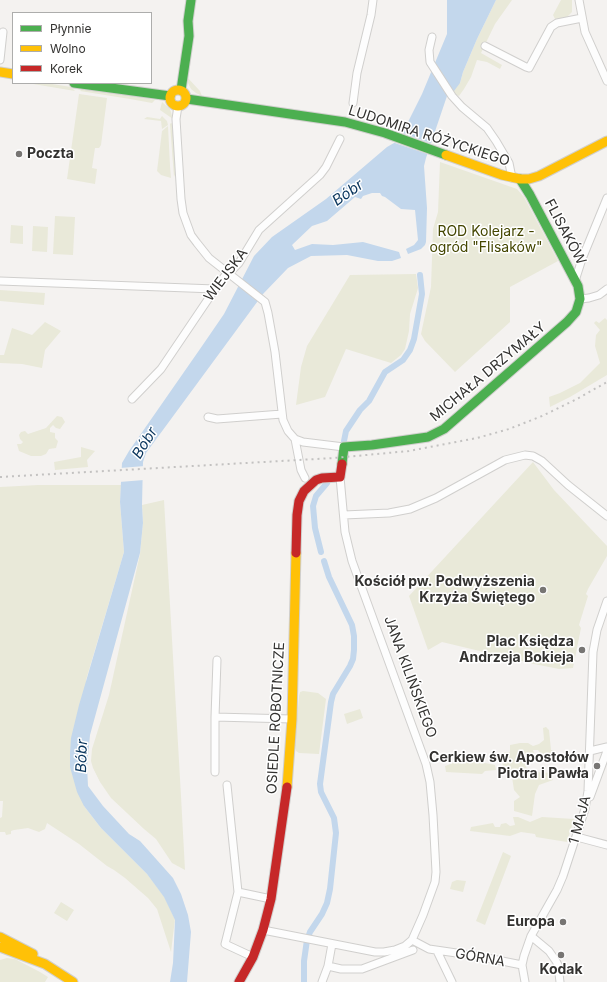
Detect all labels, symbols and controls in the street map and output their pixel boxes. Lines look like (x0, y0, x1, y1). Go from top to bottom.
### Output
legend (12, 12, 152, 84)
text: Płynnie (50, 21, 91, 36)
text: Wolno (50, 41, 86, 56)
text: Korek (50, 61, 83, 76)
street label: LUDOMIRA RÓŻYCKIEGO (346, 102, 512, 170)
place label: Poczta (27, 146, 74, 162)
marker: Poczta (14, 149, 24, 159)
water label: Bóbr (329, 176, 367, 210)
street label: FLISAKÓW (541, 196, 589, 268)
park label: ROD Kolejarz - ogród "Flisaków" (429, 224, 543, 256)
street label: WIEJSKA (201, 245, 251, 305)
street label: MICHAŁA DRZYMAŁY (427, 319, 549, 425)
water label: Bóbr (128, 424, 162, 462)
place label: Kościół pw. Podwyższenia Krzyża Świętego (355, 574, 535, 606)
marker: Kościół pw. Podwyższenia Krzyża Świętego (538, 585, 548, 595)
street label: JANA KILIŃSKIEGO (380, 614, 440, 740)
place label: Plac Księdza Andrzeja Bokieja (459, 634, 574, 666)
street label: OSIEDLE ROBOTNICZE (264, 642, 288, 794)
marker: Plac Księdza Andrzeja Bokieja (577, 645, 587, 655)
water label: Bóbr (72, 739, 92, 773)
place label: Cerkiew św. Apostołów Piotra i Pawła (429, 750, 589, 782)
marker: Cerkiew św. Apostołów Piotra i Pawła (592, 761, 602, 771)
street label: 1 MAJA (566, 794, 594, 846)
place label: Europa (507, 914, 555, 930)
marker: Europa (558, 917, 568, 927)
street label: GÓRNA (454, 945, 506, 971)
marker: Kodak (556, 950, 566, 960)
place label: Kodak (539, 962, 583, 978)

